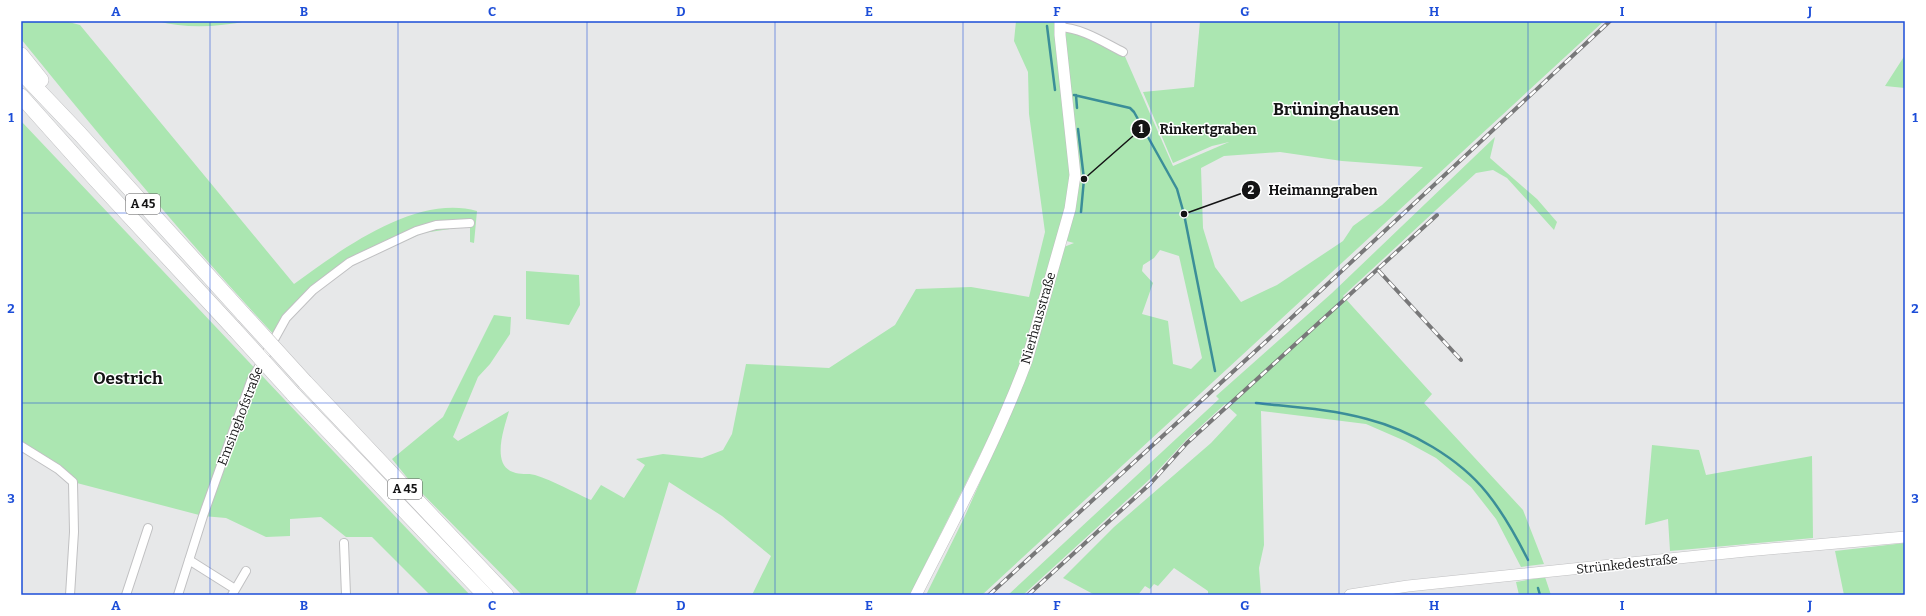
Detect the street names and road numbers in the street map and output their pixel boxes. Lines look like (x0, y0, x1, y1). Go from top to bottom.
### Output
road number: A 45 (126, 194, 160, 214)
street label: Nierhausstraße (1018, 270, 1058, 366)
street label: Emsinghofstraße (214, 364, 266, 468)
road number: A 45 (388, 479, 422, 499)
street label: Strünkedestraße (1576, 551, 1678, 577)

